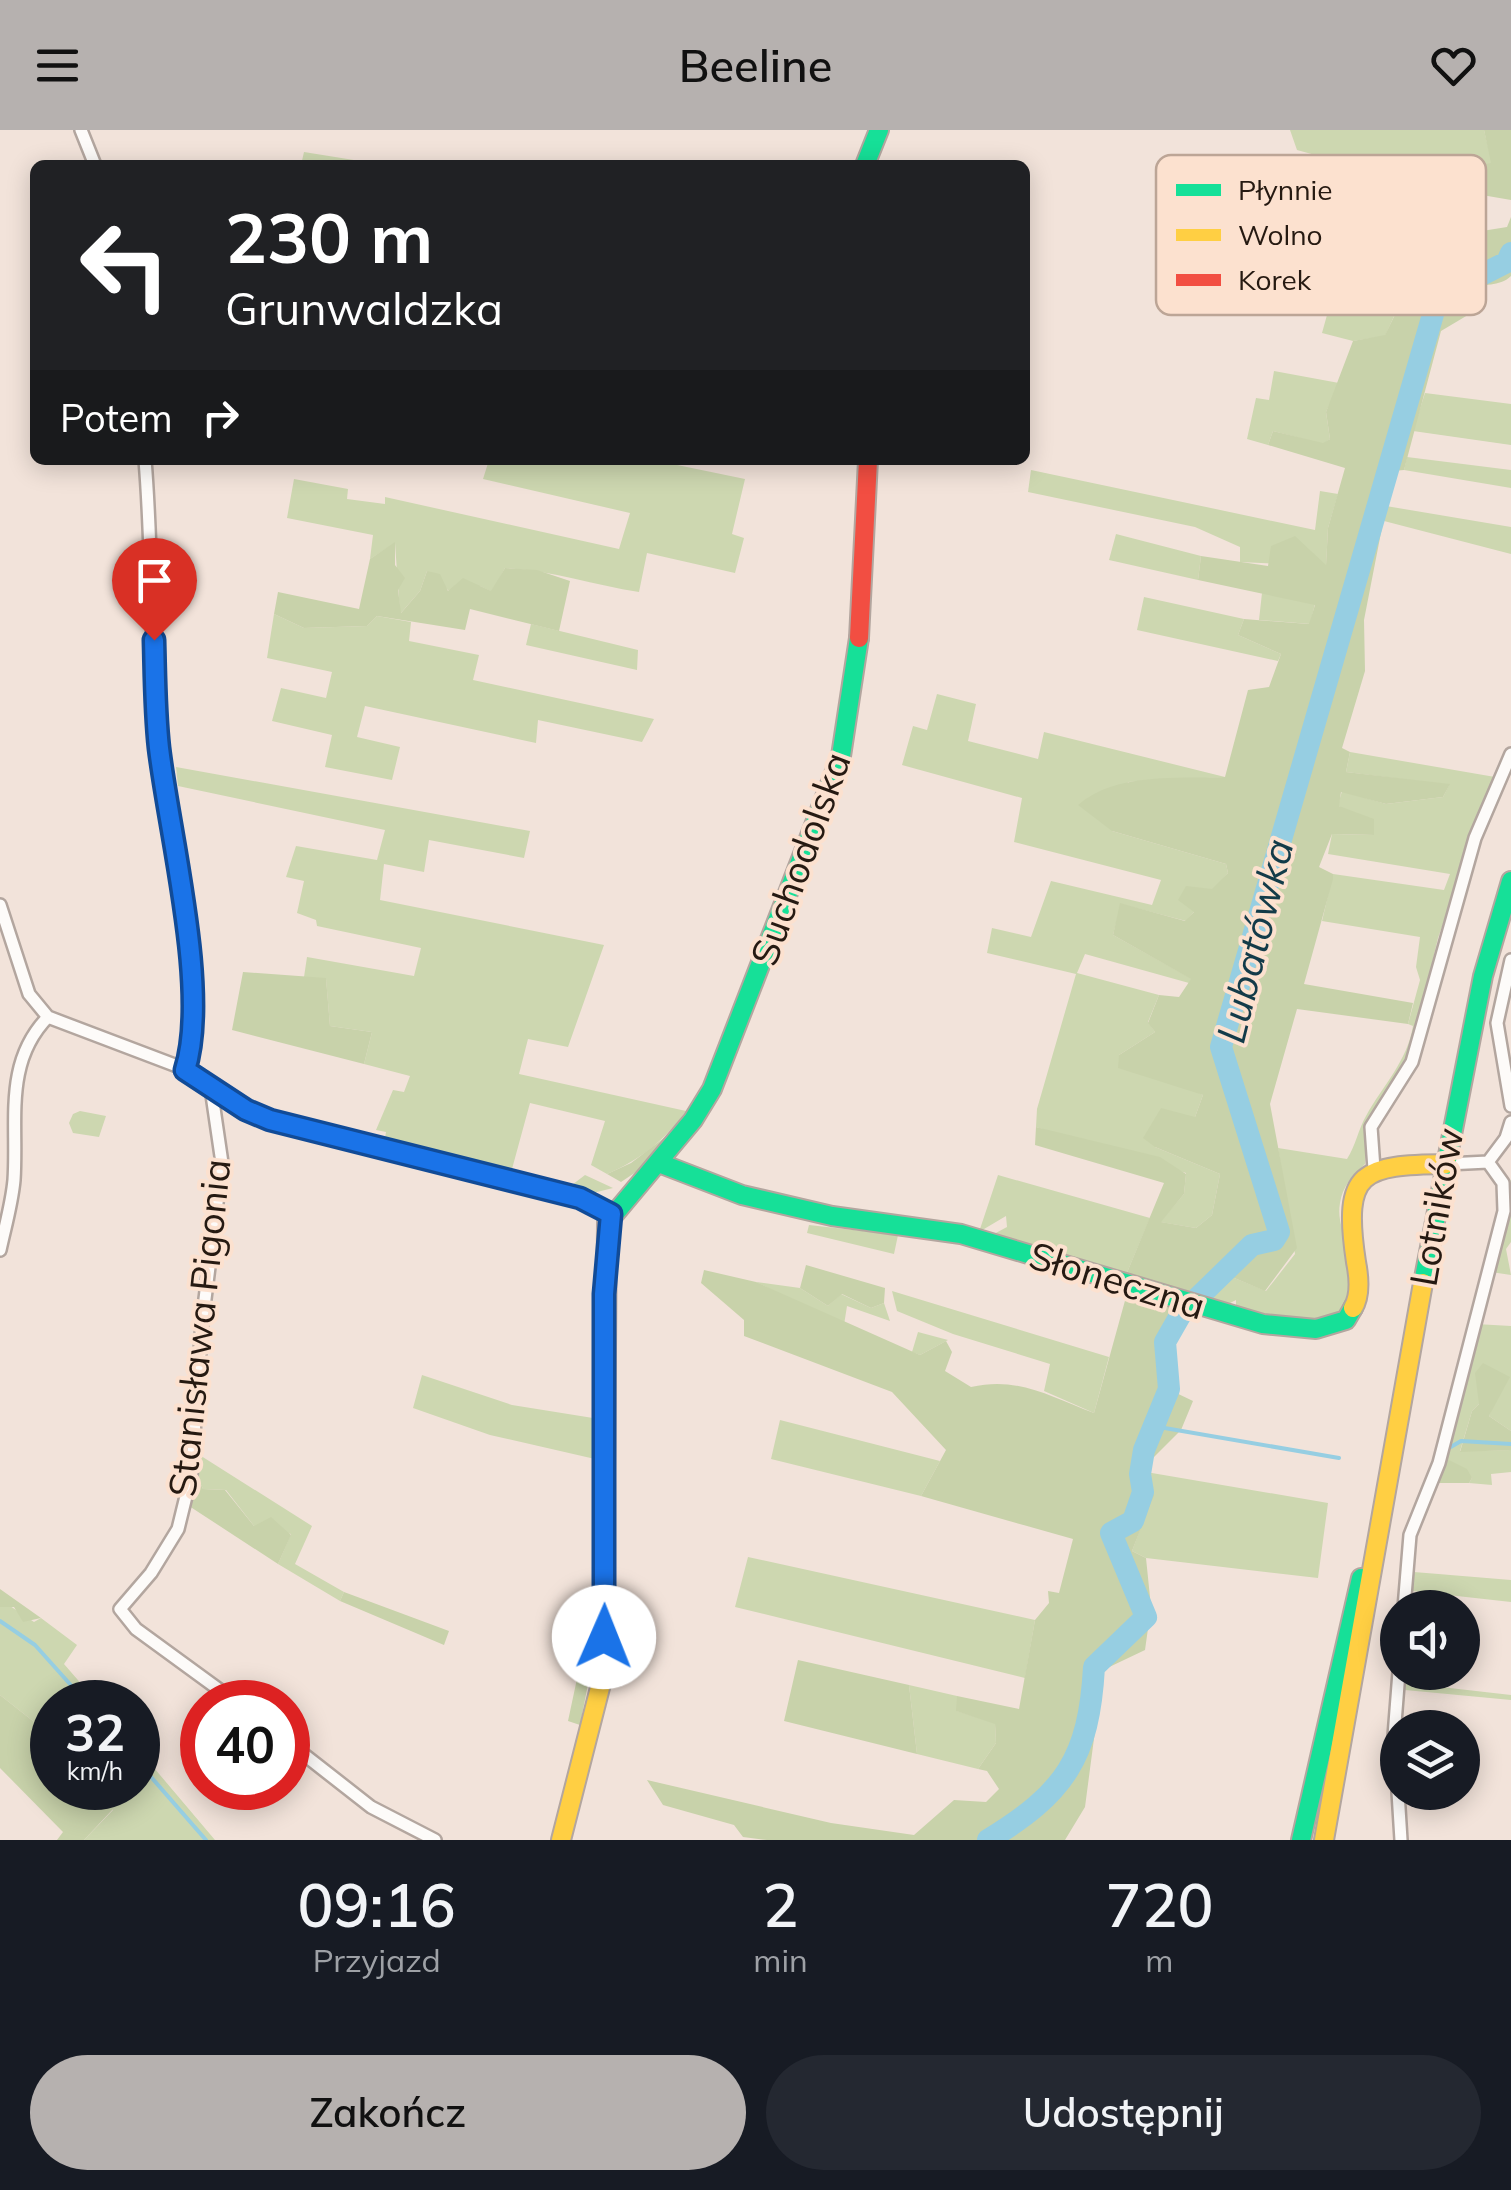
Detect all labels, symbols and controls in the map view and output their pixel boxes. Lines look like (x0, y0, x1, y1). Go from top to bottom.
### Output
text: Beeline (679, 37, 832, 93)
icon: menu (30, 38, 85, 93)
icon: heart (1426, 38, 1481, 93)
legend (1156, 155, 1486, 315)
text: Płynnie (1238, 172, 1332, 207)
text: 230 m (225, 193, 433, 281)
icon: left (60, 200, 190, 330)
text: Wolno (1238, 217, 1323, 252)
text: Korek (1238, 262, 1312, 297)
text: Grunwaldzka (225, 280, 503, 336)
icon: right (193, 390, 248, 445)
text: Potem (60, 394, 173, 442)
pin (112, 538, 197, 641)
icon: arrive (127, 553, 182, 608)
street label: Suchodolska (739, 746, 861, 972)
water label: Lubatówka (1205, 834, 1303, 1048)
street label: Lotników (1398, 1124, 1474, 1290)
street label: Stanisława Pigonia (157, 1157, 241, 1499)
street label: Słoneczna (1024, 1231, 1211, 1329)
position arrow (552, 1585, 656, 1689)
map controls (1380, 1590, 1480, 1810)
button: sound (1380, 1590, 1480, 1690)
speed limit sign: 40 (180, 1680, 310, 1810)
text: 32 (65, 1701, 125, 1764)
button: layers (1380, 1710, 1480, 1810)
text: km/h (67, 1755, 123, 1786)
text: 09:16 (298, 1867, 456, 1942)
text: 2 (763, 1867, 799, 1942)
text: 720 (1105, 1867, 1213, 1942)
text: Przyjazd (313, 1940, 441, 1980)
text: min (753, 1940, 808, 1980)
text: m (1145, 1940, 1173, 1980)
button: Zakończ (30, 2055, 746, 2170)
button: Udostępnij (766, 2055, 1481, 2170)

